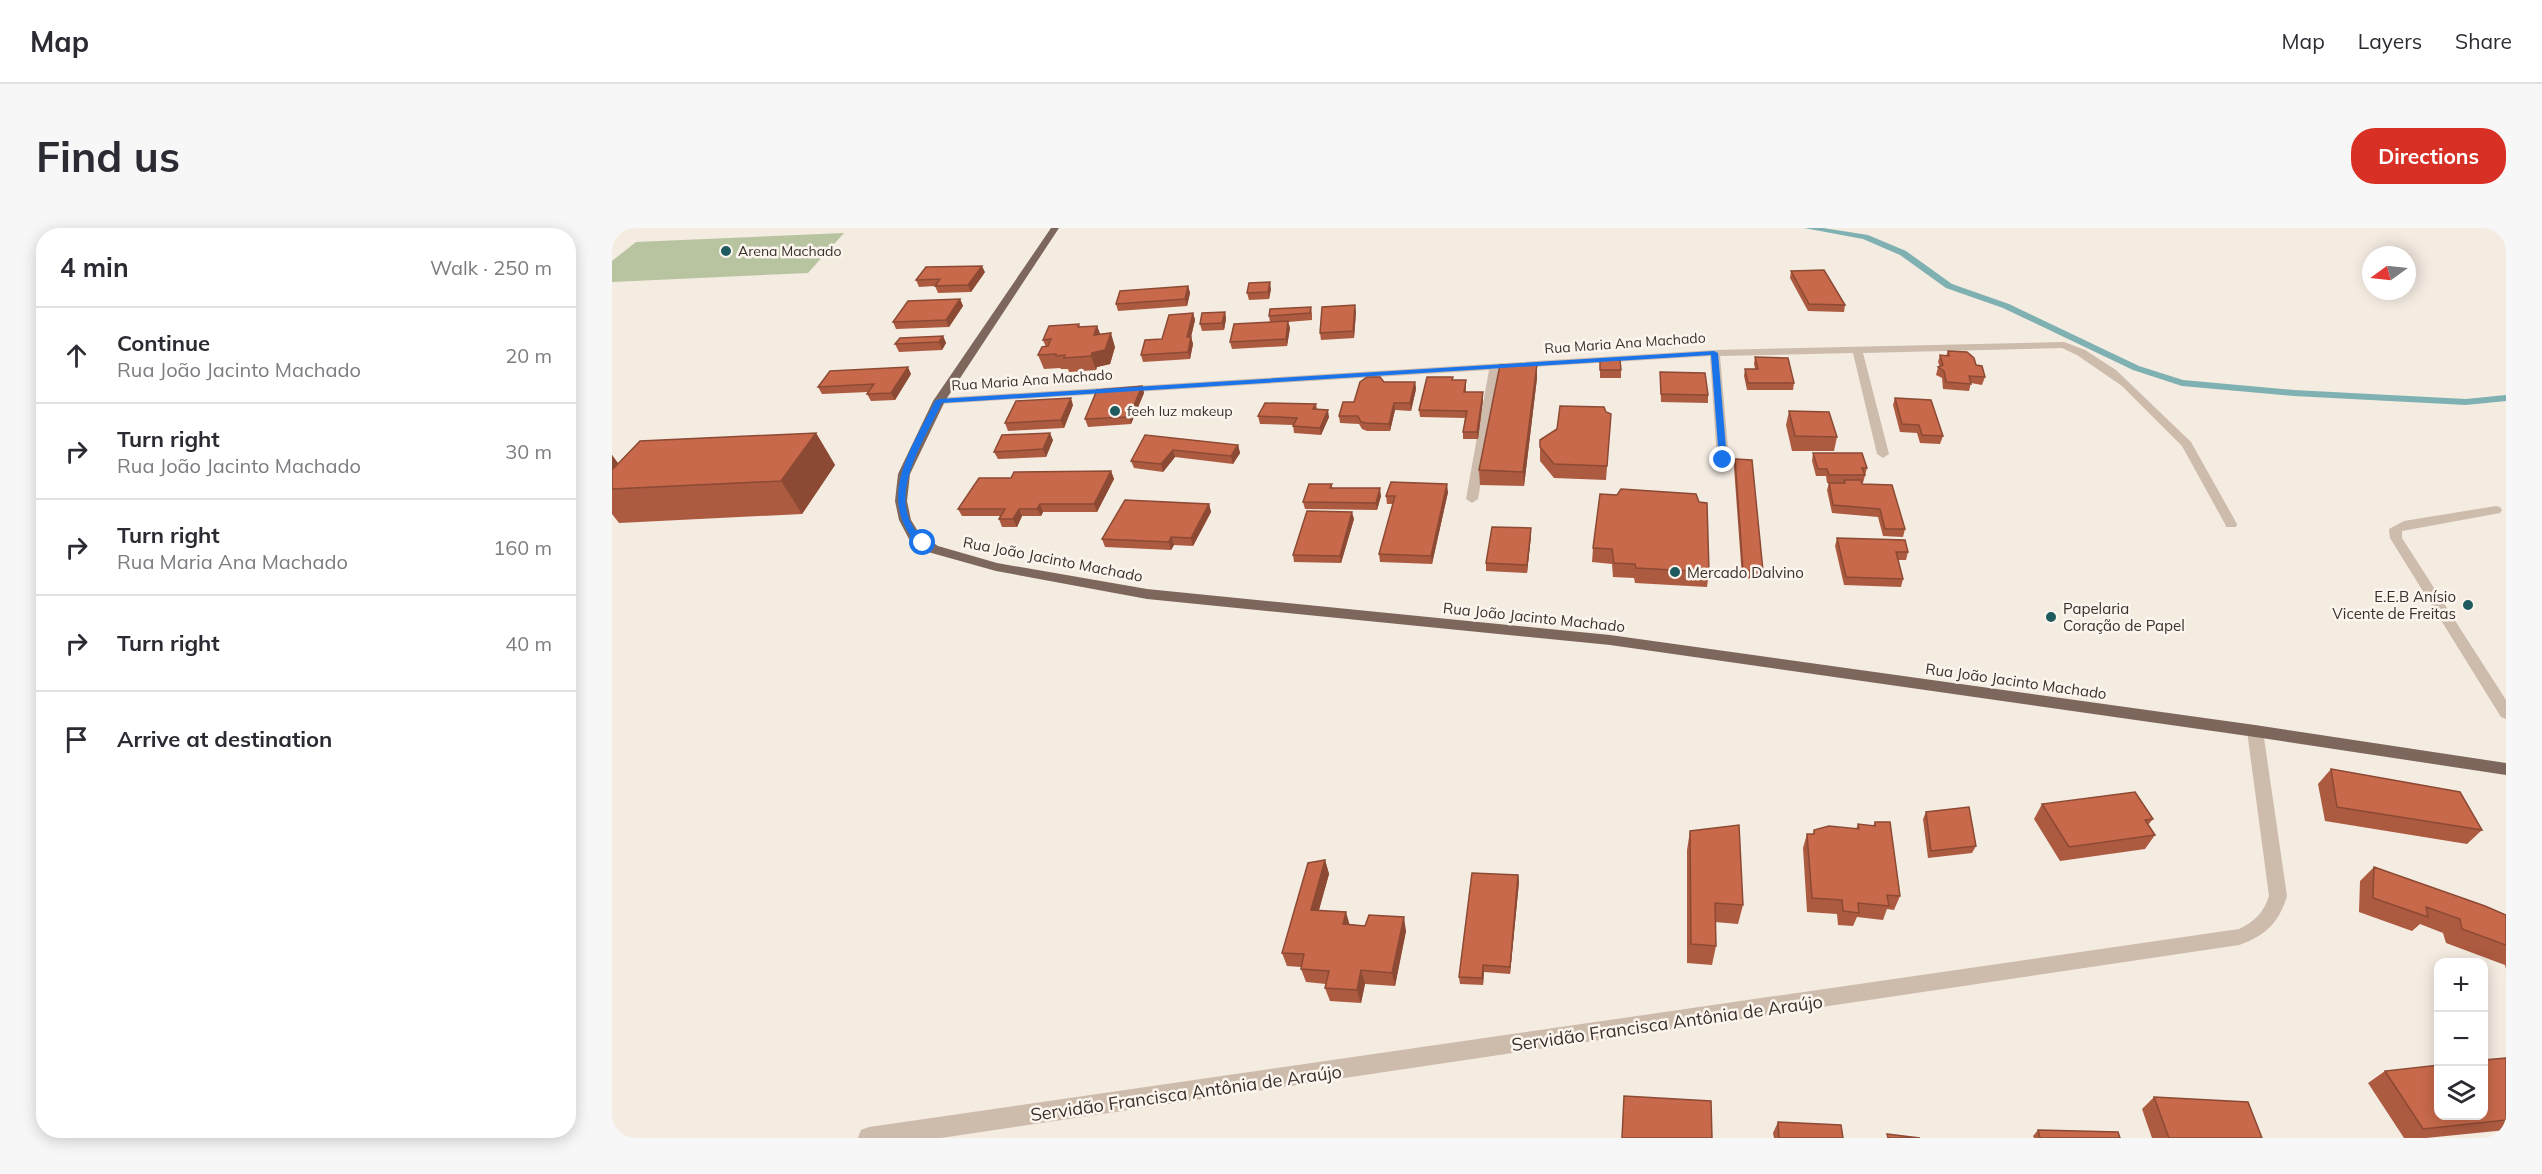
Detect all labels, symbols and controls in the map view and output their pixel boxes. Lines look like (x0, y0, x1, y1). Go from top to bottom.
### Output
text: Map (30, 24, 89, 59)
text: Map (2282, 28, 2325, 54)
text: Layers (2358, 28, 2422, 54)
text: Share (2455, 28, 2512, 54)
button: Directions (2351, 128, 2506, 184)
text: Find us (36, 130, 180, 183)
place label: Arena Machado (738, 242, 842, 260)
marker: Arena Machado (719, 244, 733, 258)
north arrow (2362, 246, 2416, 300)
text: 4 min (60, 251, 129, 284)
text: Walk · 250 m (430, 255, 552, 280)
street label: Rua Maria Ana Machado (1544, 328, 1706, 358)
text: Continue (117, 329, 210, 357)
icon: ahead (60, 339, 93, 372)
text: 20 m (505, 343, 552, 368)
text: Rua João Jacinto Machado (117, 357, 361, 382)
street label: Rua Maria Ana Machado (951, 365, 1113, 395)
place label: feeh luz makeup (1127, 402, 1233, 420)
marker: feeh luz makeup (1108, 404, 1122, 418)
text: Turn right (117, 425, 220, 453)
icon: right (60, 435, 93, 468)
text: 30 m (505, 439, 552, 464)
route end (1709, 446, 1735, 472)
text: Rua João Jacinto Machado (117, 453, 361, 478)
text: Turn right (117, 521, 220, 549)
route start (909, 529, 935, 555)
icon: right (60, 531, 93, 564)
street label: Rua João Jacinto Machado (961, 532, 1145, 586)
text: 160 m (493, 535, 552, 560)
text: Rua Maria Ana Machado (117, 549, 348, 574)
place label: Mercado Dalvino (1687, 563, 1804, 582)
marker: Mercado Dalvino (1668, 565, 1682, 579)
place label: E.E.B Anísio Vicente de Freitas (2332, 587, 2456, 623)
street label: Rua João Jacinto Machado (1442, 598, 1626, 636)
marker: E.E.B Anísio Vicente de Freitas (2461, 598, 2475, 612)
place label: Papelaria Coração de Papel (2063, 599, 2185, 635)
marker: Papelaria Coração de Papel (2044, 610, 2058, 624)
icon: right (60, 627, 93, 660)
text: Turn right (117, 629, 220, 657)
text: 40 m (505, 631, 552, 656)
street label: Rua João Jacinto Machado (1924, 659, 2108, 703)
icon: arrive (60, 723, 93, 756)
text: Arrive at destination (117, 725, 332, 753)
map controls (2434, 958, 2488, 1120)
button: + (2434, 958, 2488, 1012)
street label: Servidão Francisca Antônia de Araújo (1510, 990, 1824, 1056)
button: − (2434, 1012, 2488, 1066)
street label: Servidão Francisca Antônia de Araújo (1029, 1060, 1343, 1126)
button: layers (2434, 1066, 2488, 1120)

